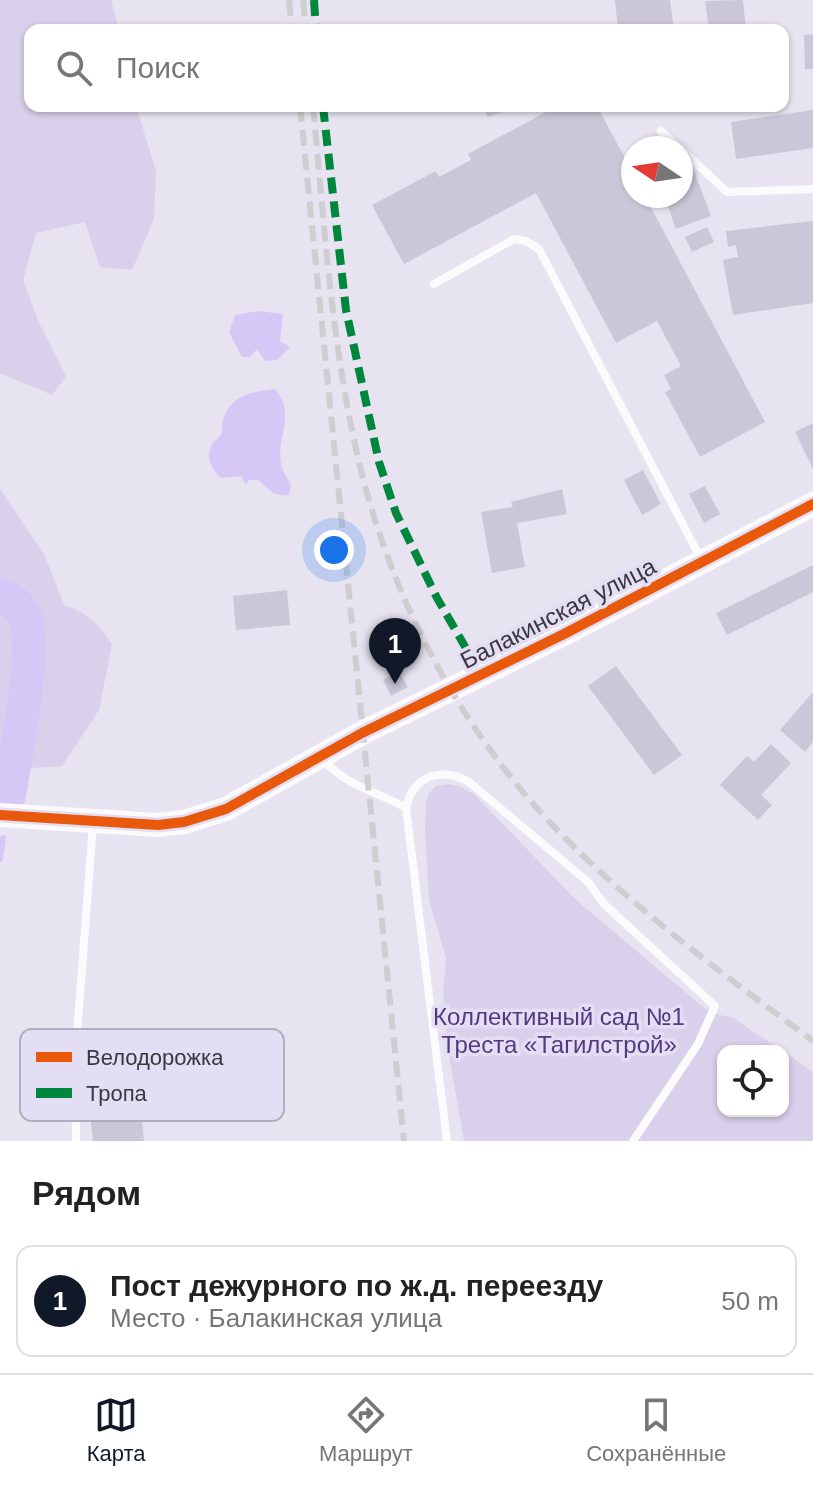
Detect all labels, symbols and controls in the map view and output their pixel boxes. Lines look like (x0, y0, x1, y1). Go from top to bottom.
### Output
search box (24, 24, 789, 112)
icon: search (52, 46, 96, 90)
text: Поиск (116, 51, 199, 84)
north arrow (621, 136, 693, 208)
your location (314, 530, 354, 570)
street label: Балакинская улица (456, 552, 661, 674)
pin: 1 (369, 618, 421, 684)
park label: Коллективный сад №1 Треста «Тагилстрой» (433, 1003, 685, 1058)
legend (20, 1029, 284, 1121)
text: Велодорожка (86, 1045, 224, 1070)
map controls (717, 1045, 789, 1117)
button: locate (717, 1045, 789, 1117)
text: Тропа (86, 1081, 148, 1106)
text: Рядом (32, 1174, 141, 1212)
text: Пост дежурного по ж.д. переезду (110, 1269, 603, 1302)
text: 1 (53, 1286, 67, 1316)
text: 50 m (721, 1286, 779, 1316)
text: Место · Балакинская улица (110, 1303, 442, 1333)
tab: Карта (87, 1393, 146, 1467)
tab: Маршрут (319, 1393, 413, 1467)
tab: Сохранённые (586, 1393, 726, 1467)

